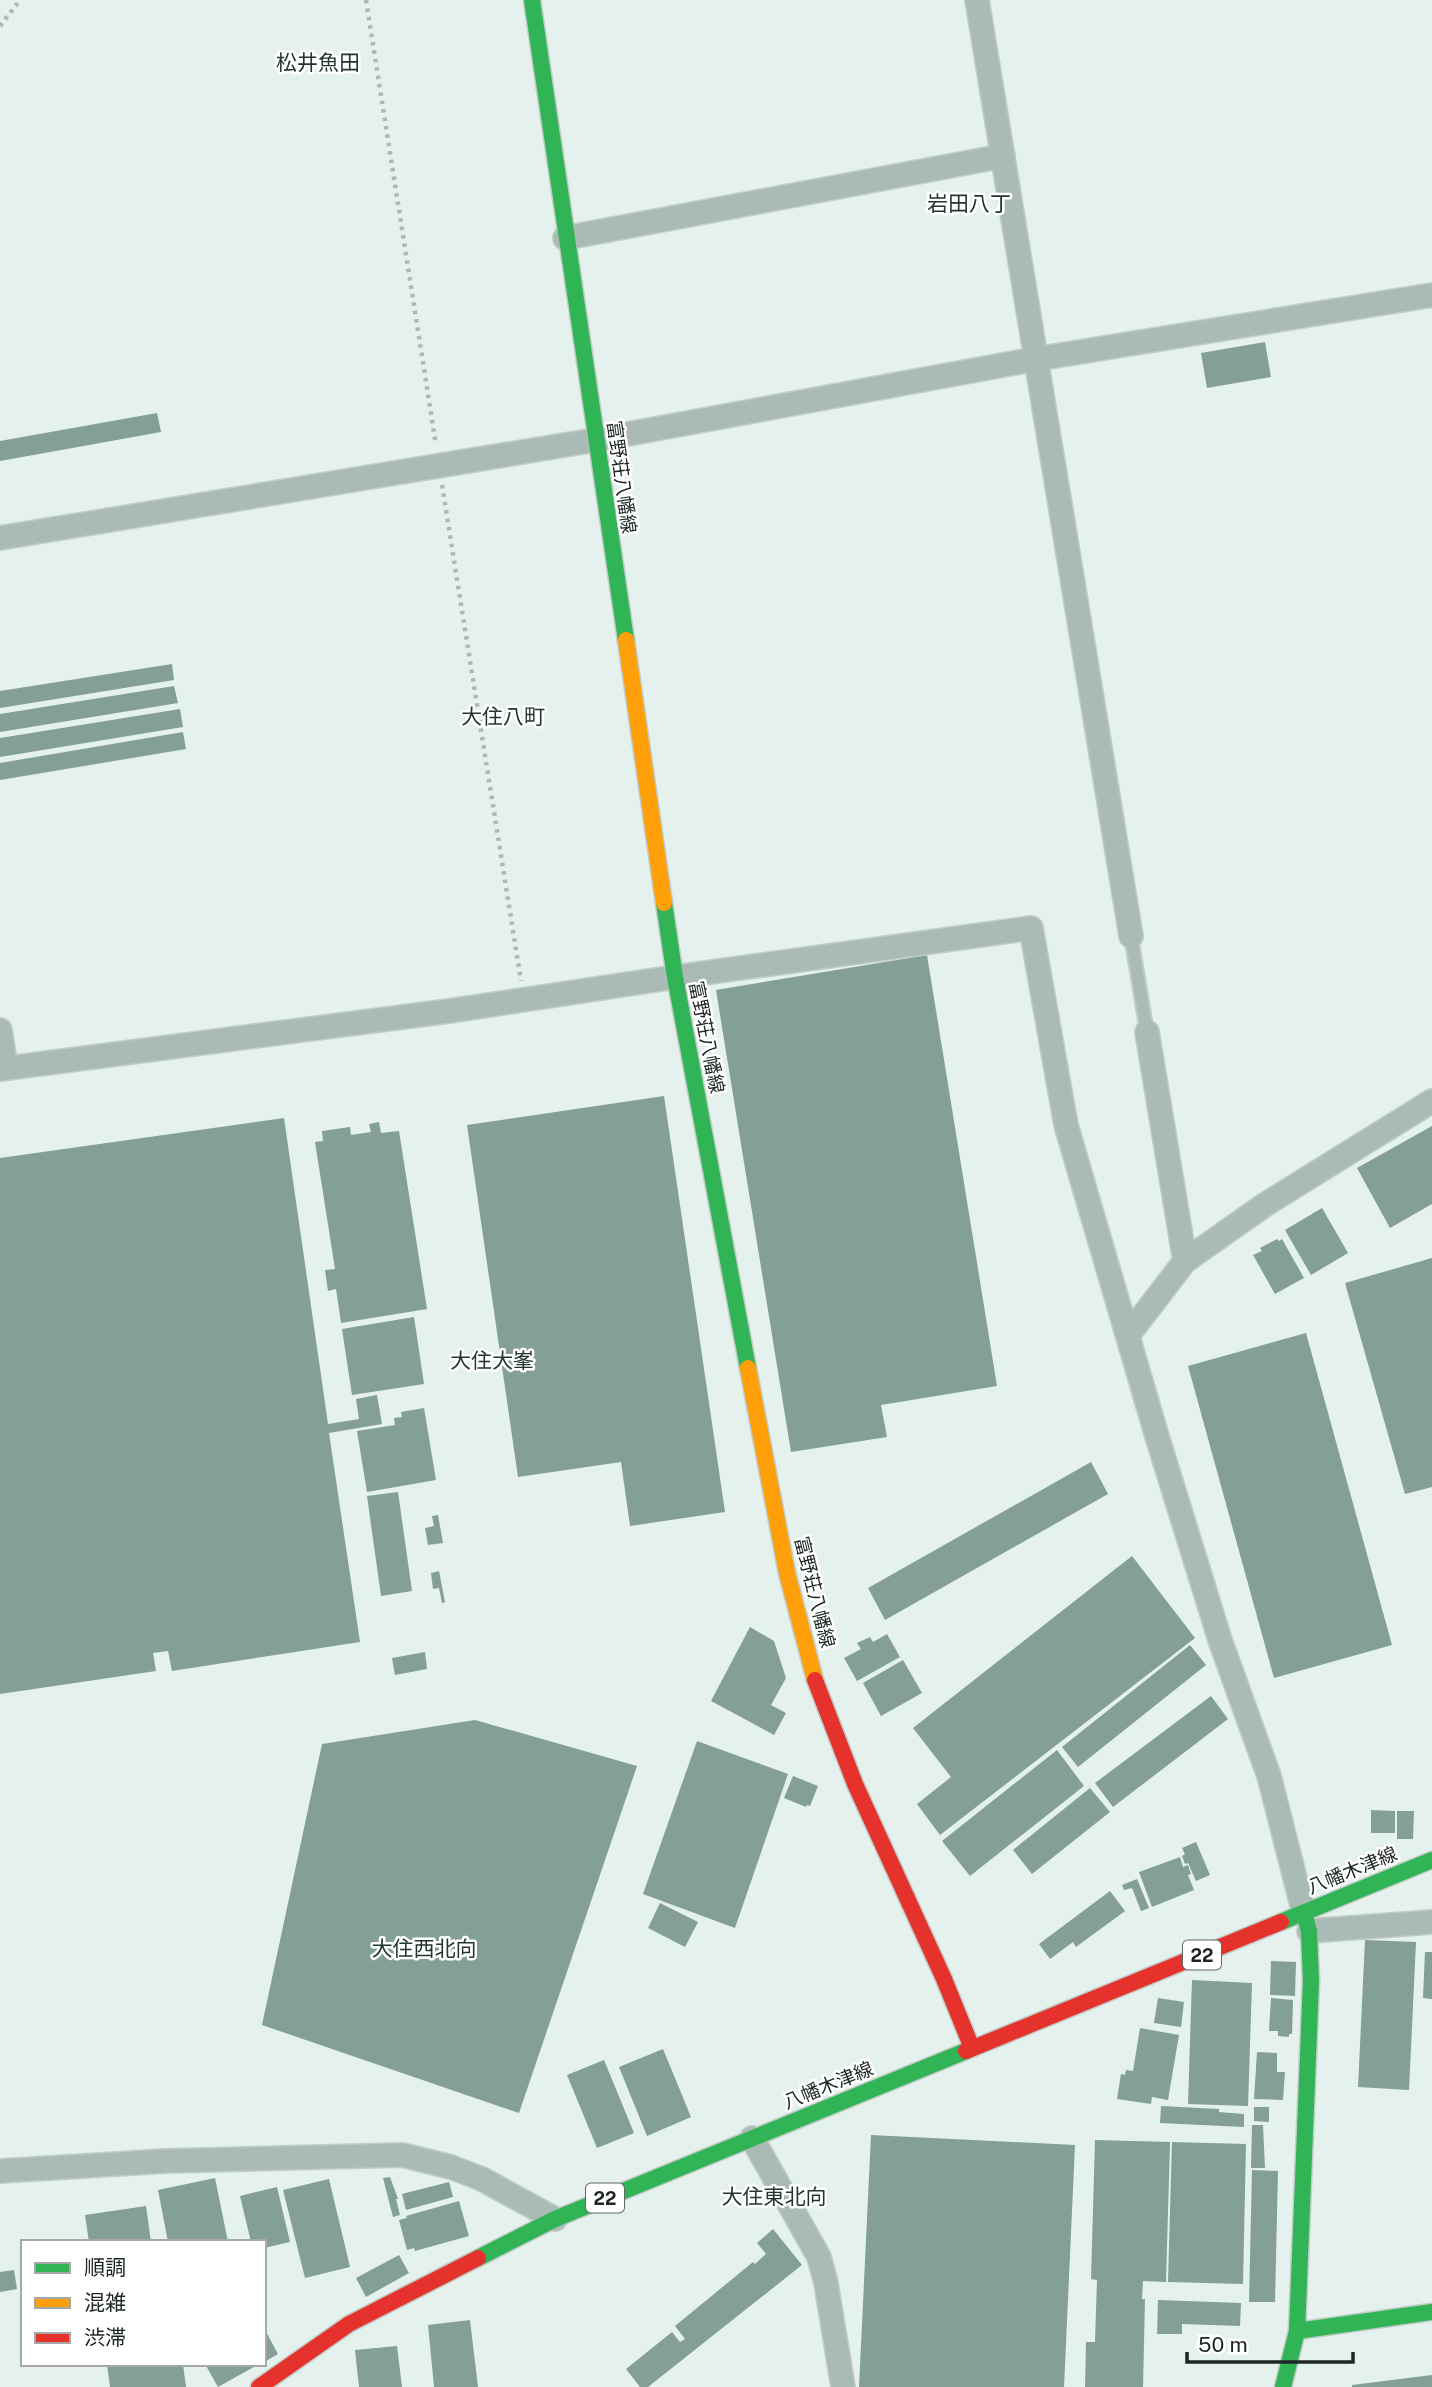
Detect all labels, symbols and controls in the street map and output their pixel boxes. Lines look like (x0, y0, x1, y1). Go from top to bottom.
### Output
district label: 松井魚田 (276, 50, 360, 75)
district label: 岩田八丁 (927, 191, 1011, 216)
street label: 富野荘八幡線 (603, 419, 641, 535)
district label: 大住八町 (461, 704, 545, 729)
street label: 富野荘八幡線 (685, 979, 729, 1095)
district label: 大住大峯 (450, 1348, 534, 1373)
street label: 富野荘八幡線 (791, 1534, 839, 1650)
street label: 八幡木津線 (1304, 1842, 1400, 1898)
district label: 大住西北向 (372, 1936, 477, 1961)
road number: 22 (1183, 1940, 1221, 1969)
street label: 八幡木津線 (780, 2057, 876, 2113)
road number: 22 (586, 2184, 624, 2212)
district label: 大住東北向 (722, 2184, 827, 2209)
legend (21, 2240, 266, 2366)
text: 順調 (84, 2255, 126, 2280)
text: 混雑 (84, 2290, 126, 2315)
scale bar (1187, 2320, 1353, 2364)
text: 渋滞 (84, 2325, 126, 2350)
text: 50 m (1198, 2332, 1248, 2357)

